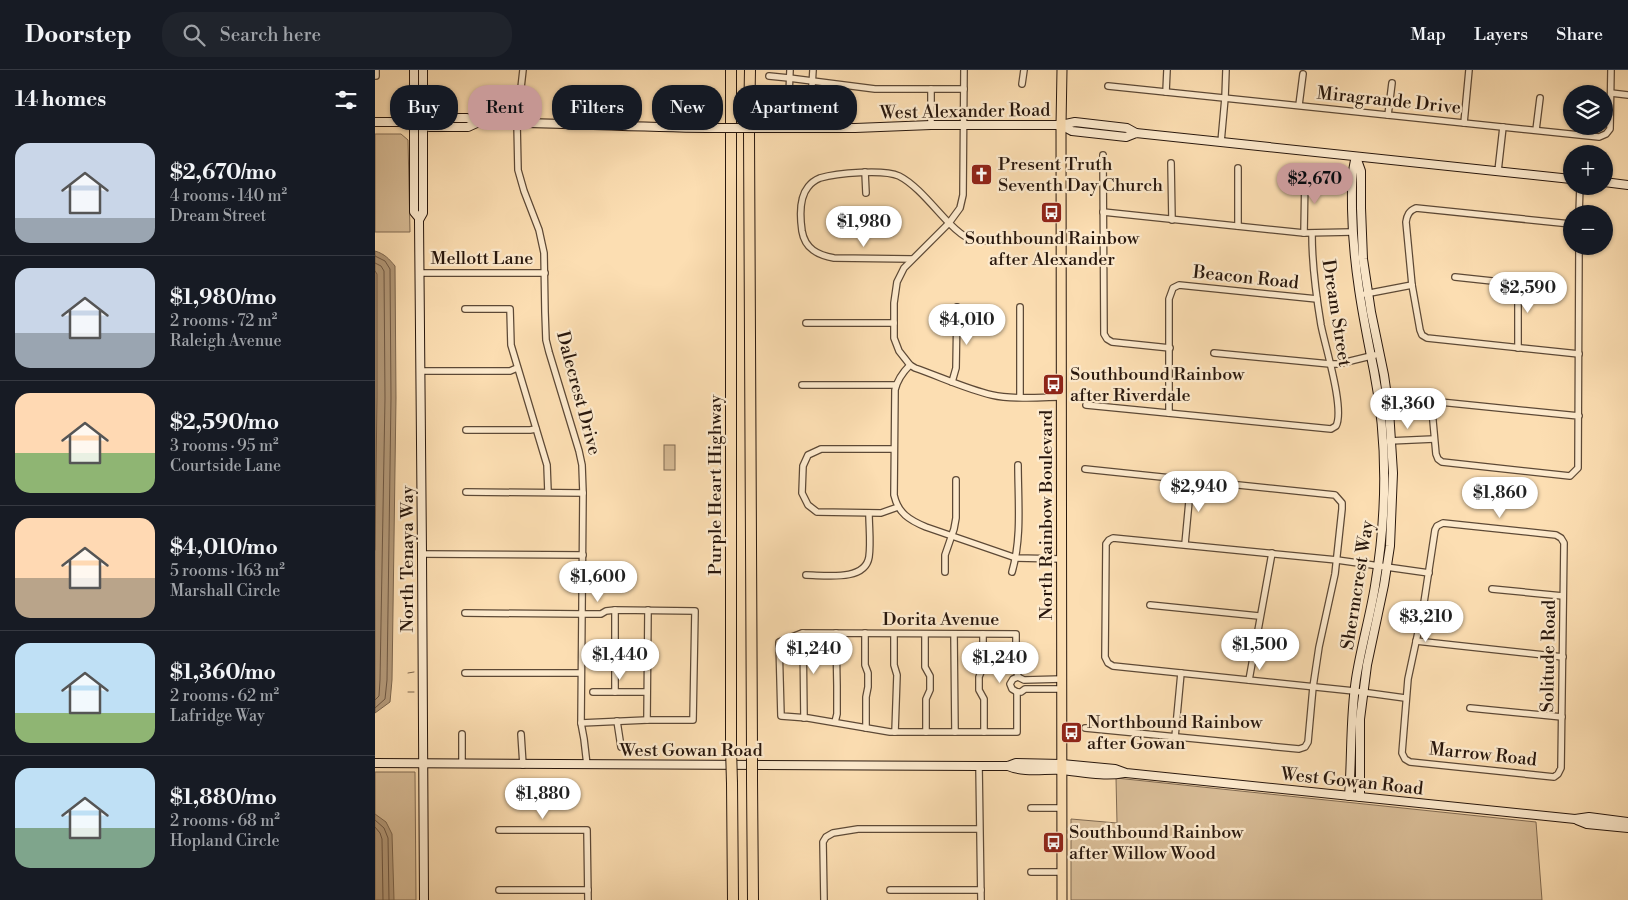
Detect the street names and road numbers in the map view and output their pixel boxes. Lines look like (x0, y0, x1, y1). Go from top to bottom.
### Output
street label: Miragrande Drive (1316, 81, 1462, 120)
street label: West Alexander Road (878, 98, 1051, 125)
street label: Mellott Lane (431, 247, 533, 270)
street label: Dream Street (1317, 258, 1356, 369)
street label: Beacon Road (1191, 260, 1301, 295)
street label: Dalecrest Drive (551, 329, 606, 458)
street label: Purple Heart Highway (704, 394, 727, 576)
street label: North Rainbow Boulevard (1035, 409, 1058, 620)
street label: North Tenaya Way (396, 485, 419, 632)
street label: Shermcrest Way (1336, 518, 1379, 652)
street label: Solitude Road (1536, 599, 1561, 713)
street label: Dorita Avenue (883, 608, 999, 631)
street label: Marrow Road (1428, 737, 1539, 772)
street label: West Gowan Road (618, 739, 763, 762)
street label: West Gowan Road (1279, 762, 1425, 801)

